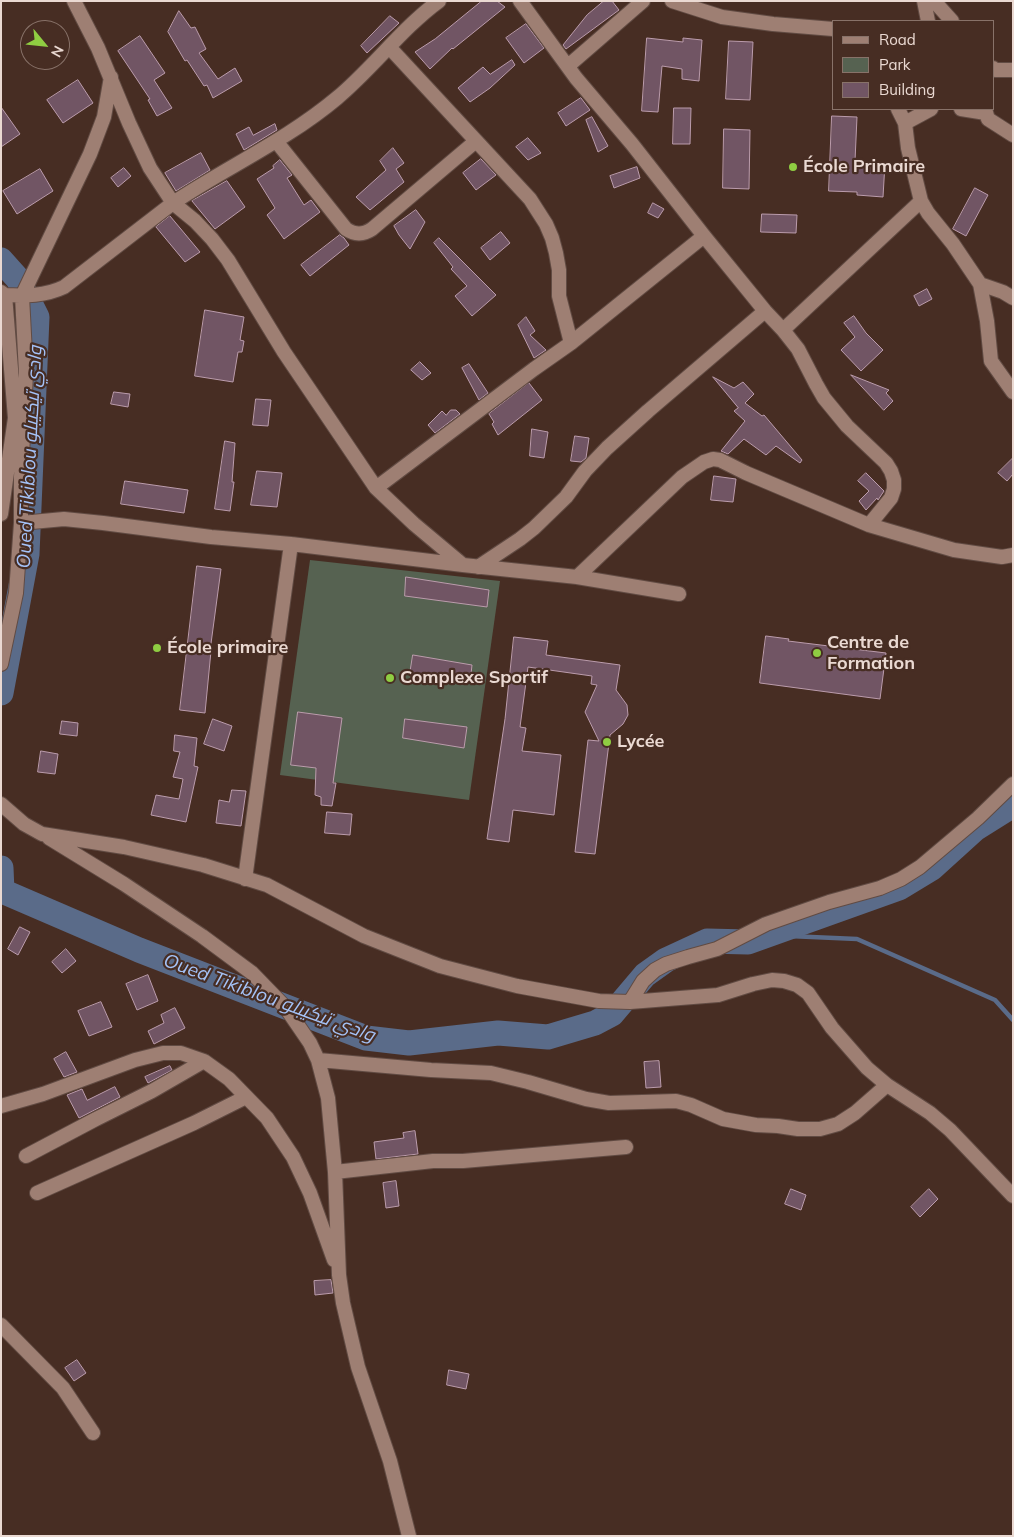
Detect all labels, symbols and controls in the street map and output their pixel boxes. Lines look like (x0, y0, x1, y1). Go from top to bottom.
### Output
north arrow (20, 20, 70, 70)
legend (832, 20, 994, 110)
text: Road (879, 30, 916, 49)
text: N (47, 43, 68, 60)
text: Park (879, 55, 911, 74)
text: Building (879, 80, 935, 99)
place label: École Primaire (803, 156, 925, 178)
marker: École Primaire (787, 161, 799, 173)
water label: Oued Tikiblou وادي تيكيبلو (13, 345, 47, 569)
place label: Centre de Formation (827, 632, 915, 674)
place label: École primaire (167, 637, 288, 659)
marker: École primaire (151, 642, 163, 654)
marker: Centre de Formation (811, 647, 823, 659)
place label: Complexe Sportif (400, 667, 548, 689)
marker: Complexe Sportif (384, 672, 396, 684)
place label: Lycée (617, 731, 664, 753)
marker: Lycée (601, 736, 613, 748)
water label: Oued Tikiblou وادي تيكيبلو (160, 949, 378, 1047)

